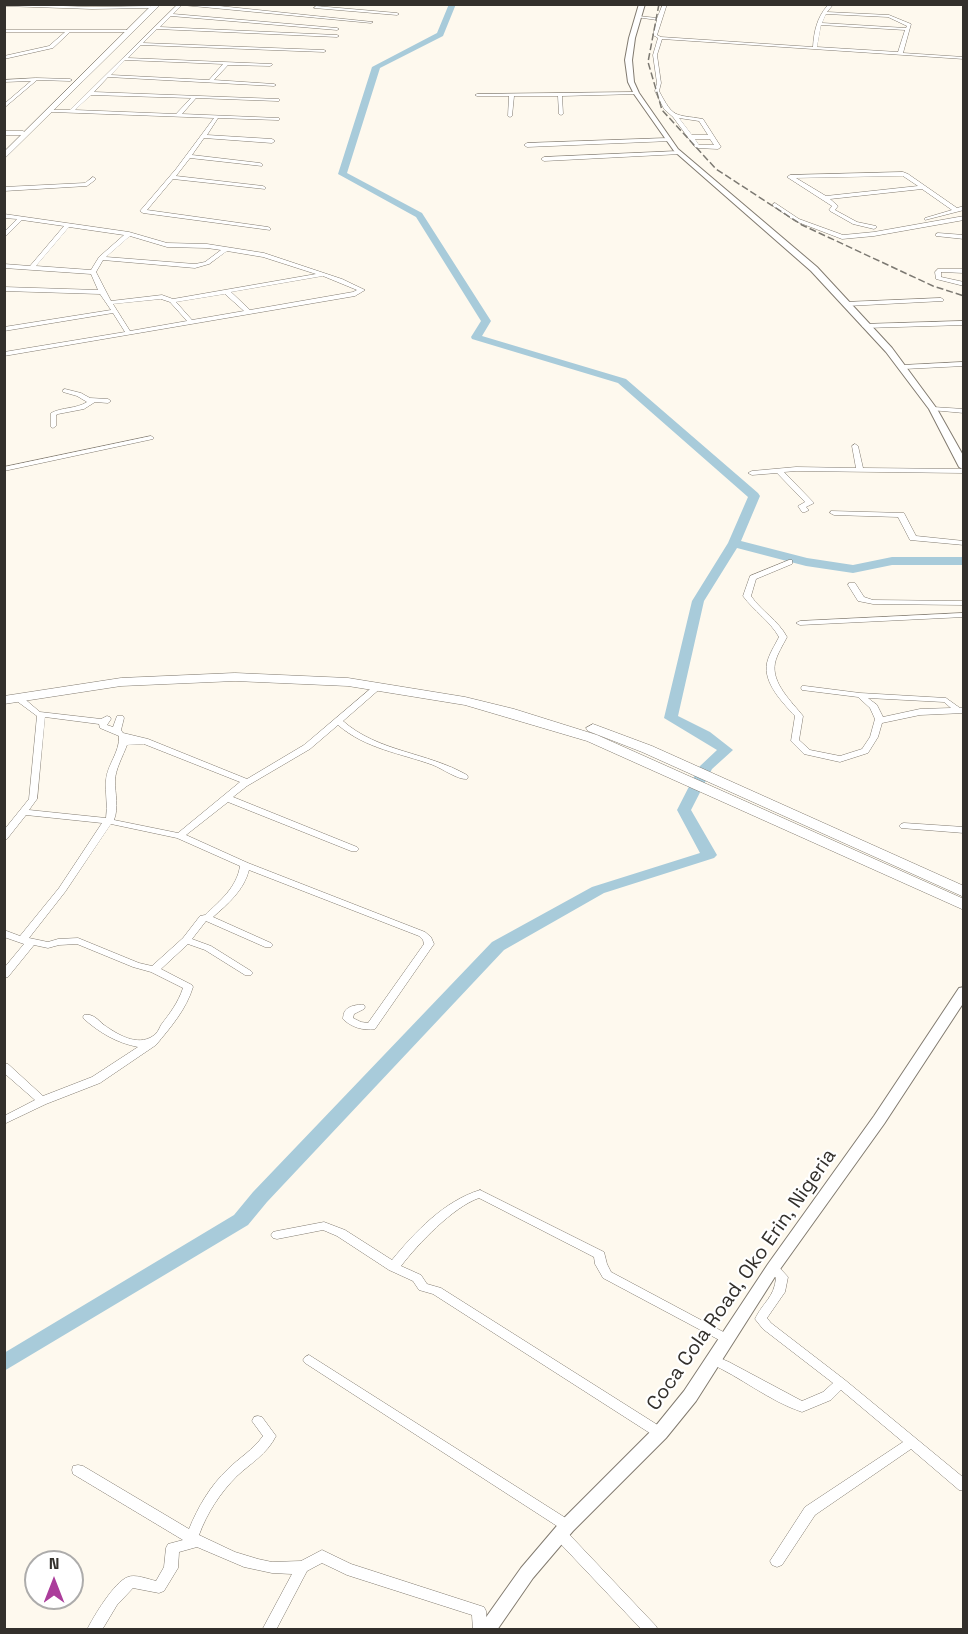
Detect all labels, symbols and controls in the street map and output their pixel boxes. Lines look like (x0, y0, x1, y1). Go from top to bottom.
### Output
street label: Coca Cola Road, Oko Erin, Nigeria (642, 1145, 842, 1415)
north arrow (24, 1550, 84, 1610)
text: N (49, 1553, 59, 1574)

